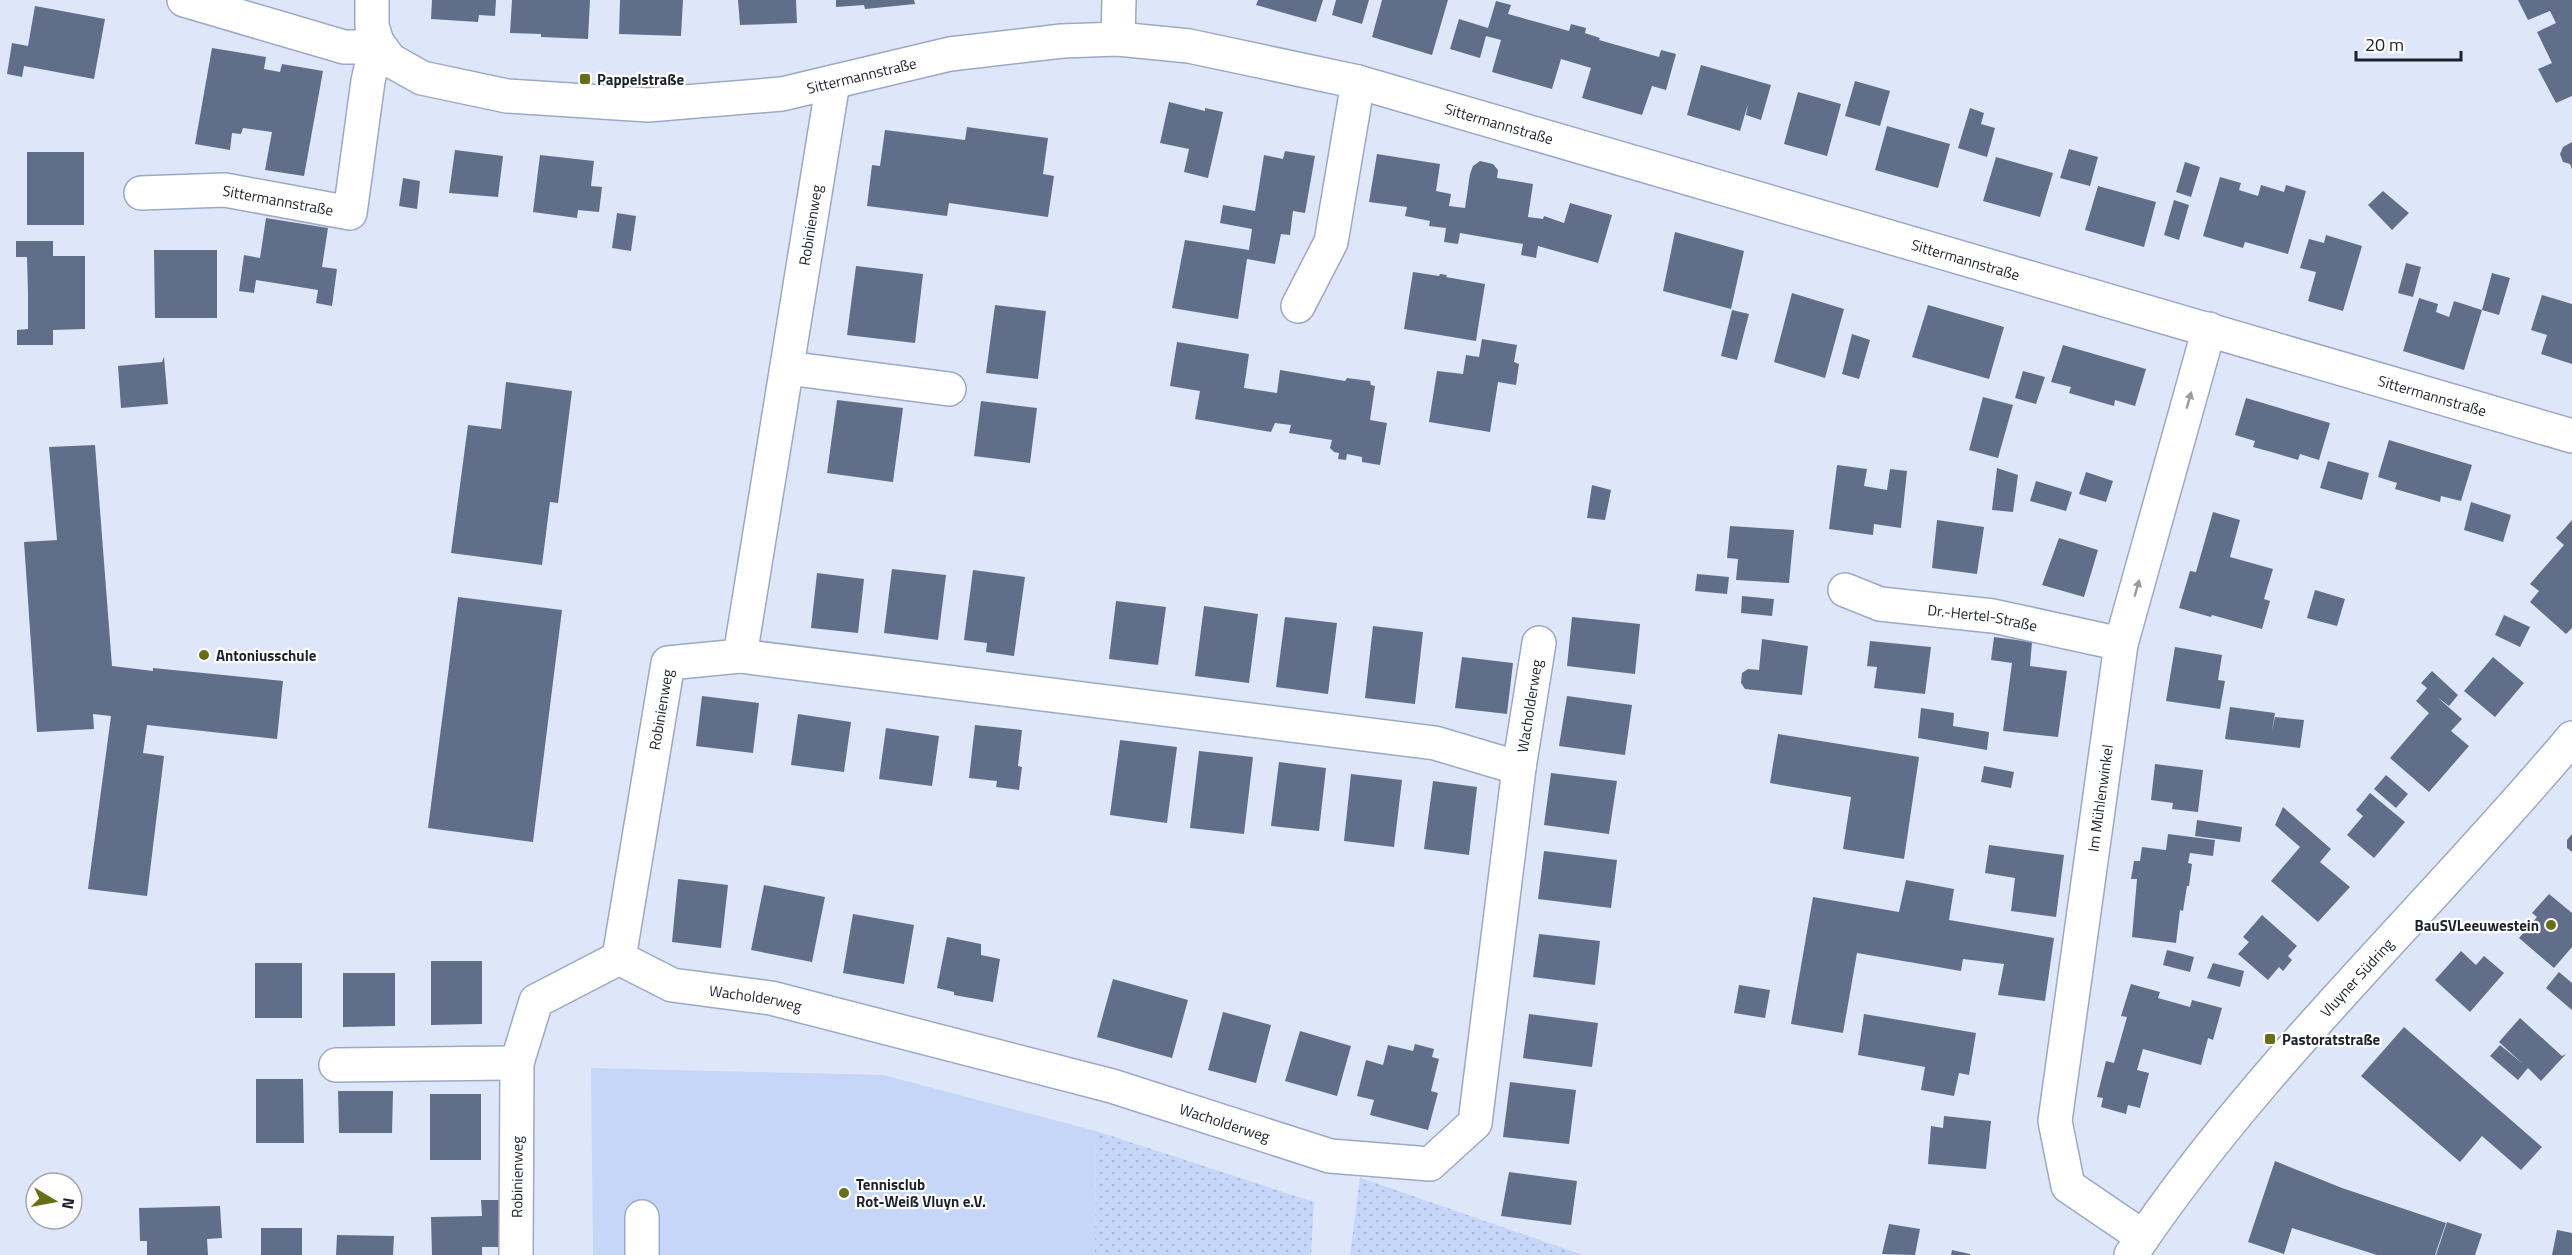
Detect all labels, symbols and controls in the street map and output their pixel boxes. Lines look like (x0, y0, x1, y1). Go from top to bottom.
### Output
scale bar (2356, 24, 2461, 62)
text: 20 m (2365, 31, 2404, 58)
street label: Sittermannstraße (804, 51, 919, 99)
place label: Pappelstraße (597, 68, 684, 91)
marker: Pappelstraße (578, 72, 592, 86)
street label: Sittermannstraße (1442, 96, 1556, 150)
street label: Sittermannstraße (221, 178, 335, 221)
street label: Robinienweg (792, 183, 828, 267)
street label: Sittermannstraße (1909, 232, 2023, 286)
street label: Sittermannstraße (2375, 369, 2489, 422)
one-way arrow (2185, 391, 2194, 409)
one-way arrow (2132, 579, 2142, 597)
street label: Dr.-Hertel-Straße (1926, 598, 2040, 637)
place label: Antoniusschule (216, 644, 317, 667)
marker: Antoniusschule (197, 648, 211, 662)
street label: Wacholderweg (1510, 657, 1548, 754)
street label: Robinienweg (642, 667, 678, 752)
street label: Im Mühlenwinkel (2081, 743, 2118, 853)
place label: BauSVLeeuwestein (2415, 914, 2539, 937)
marker: BauSVLeeuwestein (2544, 918, 2558, 932)
street label: Vluyner Südring (2314, 933, 2399, 1022)
street label: Wacholderweg (708, 978, 805, 1017)
place label: Pastoratstraße (2282, 1028, 2381, 1051)
marker: Pastoratstraße (2263, 1032, 2277, 1046)
street label: Wacholderweg (1177, 1097, 1273, 1148)
street label: Robinienweg (505, 1136, 528, 1218)
north arrow (24, 1171, 84, 1231)
place label: Tennisclub Rot-Weiß Vluyn e.V. (856, 1173, 986, 1213)
marker: Tennisclub Rot-Weiß Vluyn e.V. (837, 1186, 851, 1200)
text: N (56, 1196, 82, 1211)

